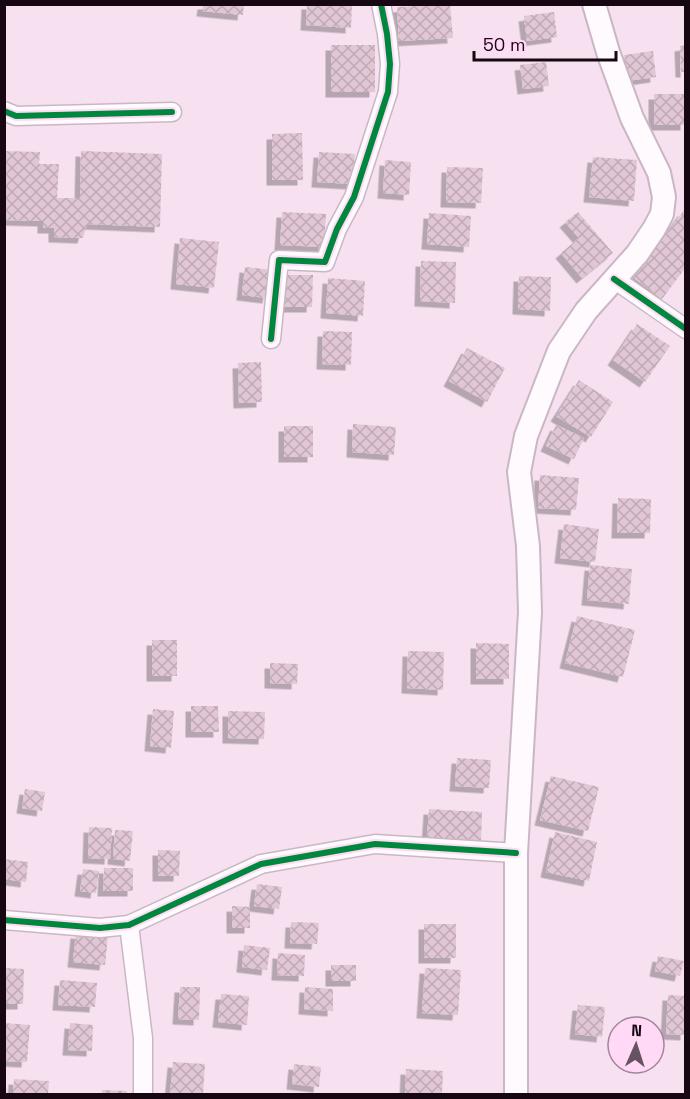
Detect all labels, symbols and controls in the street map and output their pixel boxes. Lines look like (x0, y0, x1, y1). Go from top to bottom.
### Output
scale bar (474, 24, 616, 62)
text: 50 m (483, 33, 525, 56)
north arrow (606, 1015, 666, 1075)
text: N (631, 1020, 643, 1041)

